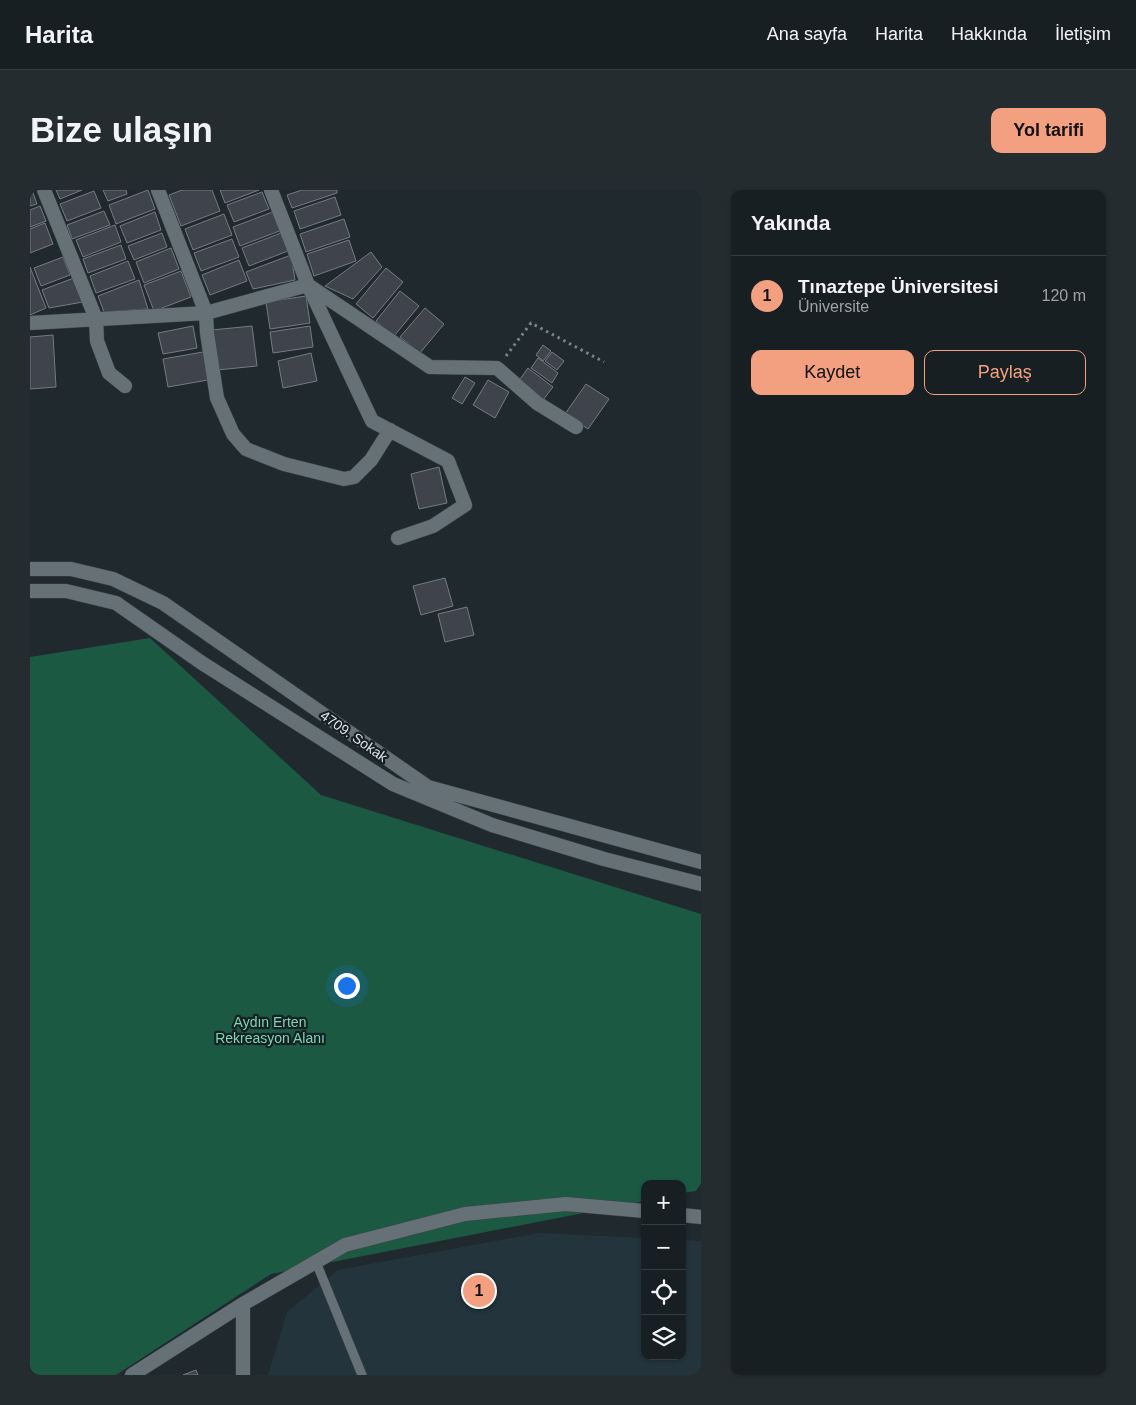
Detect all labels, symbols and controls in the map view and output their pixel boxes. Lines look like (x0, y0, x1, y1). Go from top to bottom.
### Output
text: Harita (25, 21, 93, 48)
text: Ana sayfa (767, 24, 847, 44)
text: Harita (875, 24, 923, 44)
text: Hakkında (951, 24, 1027, 44)
text: İletişim (1055, 24, 1111, 44)
button: Yol tarifi (991, 108, 1106, 153)
text: Bize ulaşın (30, 110, 213, 149)
text: Yakında (751, 211, 830, 234)
text: Tınaztepe Üniversitesi (798, 276, 999, 297)
text: 1 (763, 287, 771, 304)
text: 120 m (1042, 287, 1086, 304)
text: Üniversite (798, 298, 869, 315)
button: Kaydet (751, 350, 914, 395)
button: Paylaş (924, 350, 1086, 395)
street label: 4709. Sokak (318, 707, 391, 765)
your location (334, 973, 360, 999)
park label: Aydın Erten Rekreasyon Alanı (215, 1014, 325, 1046)
map controls (641, 1180, 686, 1360)
button: + (641, 1180, 686, 1225)
button: − (641, 1225, 686, 1270)
button: locate (641, 1270, 686, 1315)
pin: 1 (463, 1272, 495, 1310)
button: layers (641, 1315, 686, 1360)

